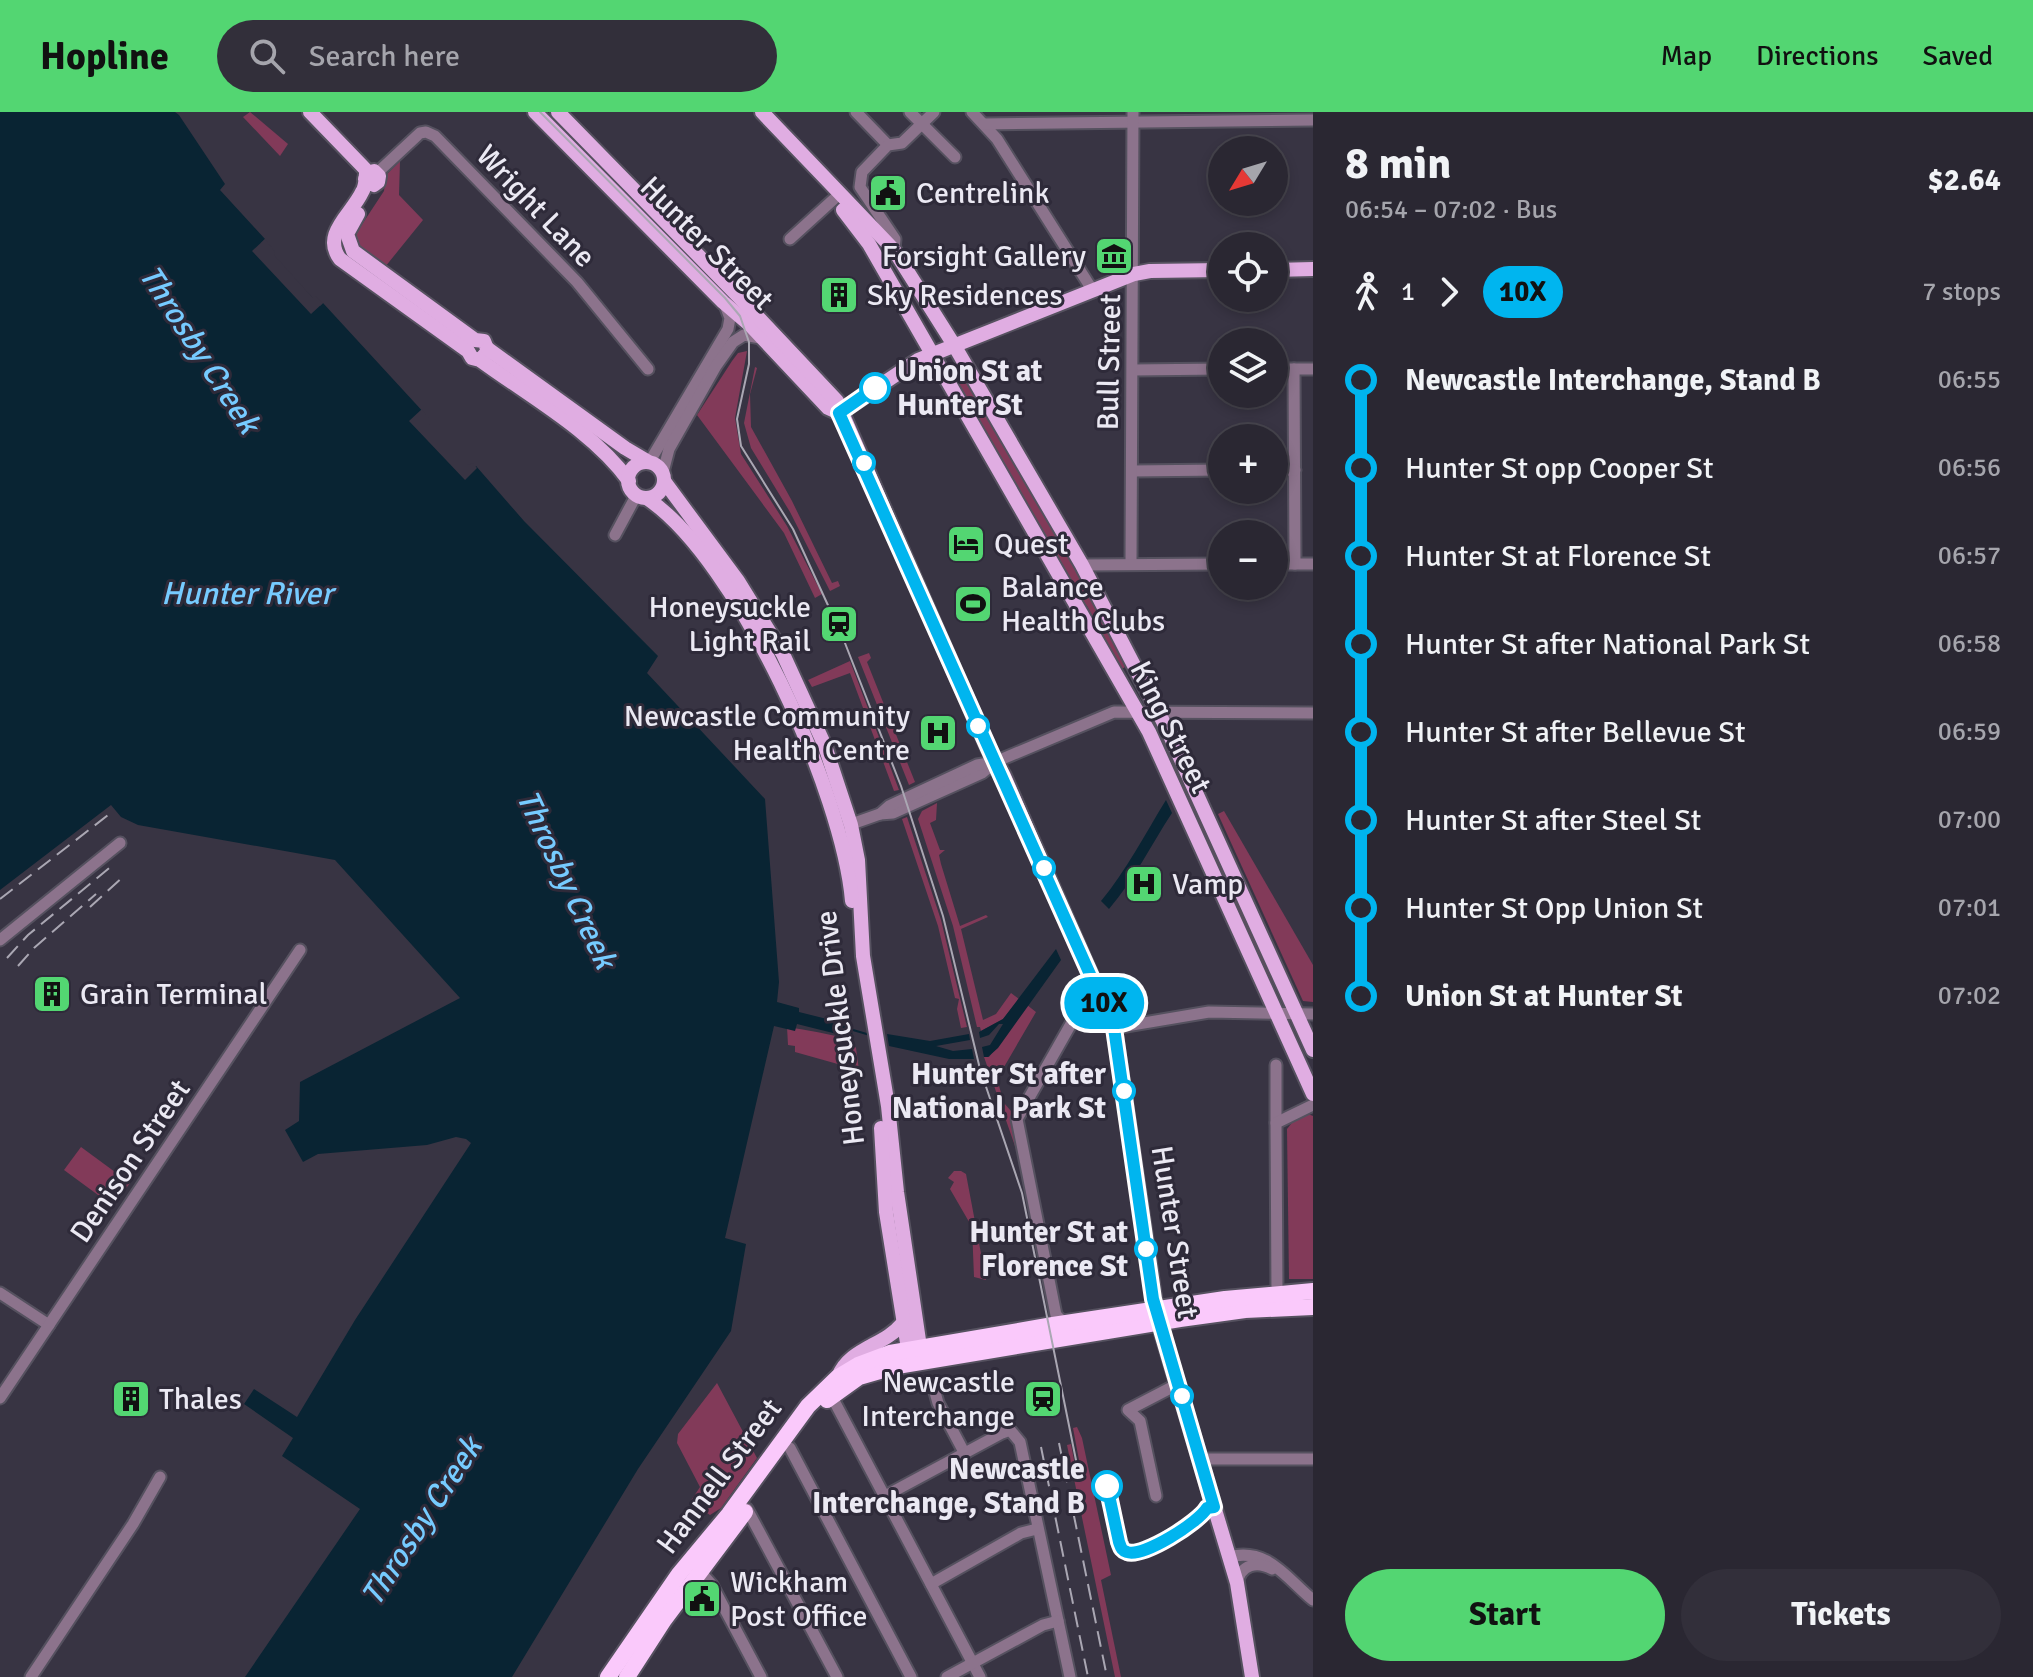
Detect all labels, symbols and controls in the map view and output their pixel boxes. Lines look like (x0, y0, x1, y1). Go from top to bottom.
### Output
search box (217, 20, 777, 92)
text: Hopline (40, 33, 169, 80)
icon: search (245, 34, 289, 78)
text: Search here (309, 38, 460, 75)
text: Map (1660, 39, 1712, 73)
text: Directions (1756, 39, 1878, 73)
text: Saved (1922, 39, 1993, 73)
north arrow (1208, 136, 1288, 216)
map controls (1208, 136, 1288, 600)
street label: Wright Lane (468, 137, 603, 275)
text: 8 min (1345, 137, 1451, 191)
text: $2.64 (1928, 162, 2001, 199)
street label: Hunter Street (632, 169, 781, 318)
public building icon: Centrelink (867, 172, 909, 214)
place label: Centrelink (916, 175, 1049, 212)
text: 06:54 – 07:02 · Bus (1345, 194, 1557, 226)
button: locate (1208, 232, 1288, 312)
museum icon: Forsight Gallery (1093, 235, 1135, 277)
place label: Forsight Gallery (882, 238, 1086, 275)
water label: Throsby Creek (131, 258, 270, 443)
icon: walk (1345, 270, 1389, 314)
icon: forward (1427, 270, 1471, 314)
building icon: Sky Residences (818, 274, 860, 316)
text: 10X (1499, 275, 1547, 309)
text: 1 (1401, 276, 1415, 308)
text: 7 stops (1922, 276, 2001, 308)
place label: Sky Residences (867, 277, 1063, 314)
street label: Bull Street (1090, 293, 1129, 431)
button: layers (1208, 328, 1288, 408)
place label: Union St at Hunter St (897, 353, 1042, 424)
text: Newcastle Interchange, Stand B (1405, 362, 1821, 399)
text: 06:55 (1938, 364, 2001, 396)
marker: Union St at Hunter St (860, 373, 890, 403)
button: + (1208, 424, 1288, 504)
text: Hunter St opp Cooper St (1405, 450, 1713, 487)
unlabelled marker (853, 452, 875, 474)
text: 06:56 (1938, 452, 2001, 484)
button: − (1208, 520, 1288, 600)
hotel icon: Quest (945, 523, 987, 565)
place label: Quest (994, 526, 1069, 563)
text: Hunter St at Florence St (1405, 538, 1711, 575)
text: 06:57 (1938, 540, 2001, 572)
place label: Balance Health Clubs (1001, 569, 1165, 640)
water label: Hunter River (161, 574, 337, 613)
sports icon: Balance Health Clubs (952, 583, 994, 625)
place label: Honeysuckle Light Rail (648, 589, 811, 660)
station icon: Honeysuckle Light Rail (818, 603, 860, 645)
text: Hunter St after National Park St (1405, 626, 1810, 663)
text: 06:58 (1938, 628, 2001, 660)
street label: King Street (1122, 655, 1219, 799)
place label: Newcastle Community Health Centre (624, 698, 910, 769)
hospital icon: Newcastle Community Health Centre (917, 712, 959, 754)
text: Hunter St after Bellevue St (1405, 714, 1745, 751)
unlabelled marker (967, 715, 989, 737)
text: 06:59 (1938, 716, 2001, 748)
water label: Throsby Creek (508, 784, 626, 977)
text: Hunter St after Steel St (1405, 802, 1701, 839)
text: 07:00 (1938, 804, 2001, 836)
unlabelled marker (1033, 857, 1055, 879)
hospital icon: Vamp (1123, 863, 1165, 905)
place label: Vamp (1172, 866, 1243, 903)
text: Hunter St Opp Union St (1405, 890, 1703, 927)
text: 07:01 (1938, 892, 2001, 924)
street label: Honeysuckle Drive (808, 908, 873, 1147)
building icon: Grain Terminal (31, 973, 73, 1015)
place label: Grain Terminal (80, 976, 267, 1013)
line badge: 10X (1058, 977, 1150, 1029)
text: Union St at Hunter St (1405, 978, 1683, 1015)
text: 07:02 (1938, 980, 2001, 1012)
text: 10X (1080, 986, 1128, 1020)
place label: Hunter St after National Park St (892, 1056, 1106, 1127)
street label: Denison Street (62, 1073, 199, 1250)
marker: Hunter St after National Park St (1113, 1080, 1135, 1102)
street label: Hunter Street (1143, 1143, 1206, 1321)
place label: Hunter St at Florence St (969, 1214, 1128, 1285)
marker: Hunter St at Florence St (1135, 1238, 1157, 1260)
place label: Newcastle Interchange (861, 1364, 1015, 1435)
building icon: Thales (110, 1378, 152, 1420)
station icon: Newcastle Interchange (1022, 1378, 1064, 1420)
place label: Thales (159, 1381, 242, 1418)
unlabelled marker (1171, 1385, 1193, 1407)
street label: Hannell Street (649, 1391, 790, 1561)
water label: Throsby Creek (353, 1427, 492, 1613)
place label: Newcastle Interchange, Stand B (812, 1451, 1085, 1522)
marker: Newcastle Interchange, Stand B (1092, 1471, 1122, 1501)
place label: Wickham Post Office (730, 1564, 867, 1635)
button: Start (1345, 1569, 1665, 1661)
button: Tickets (1681, 1569, 2001, 1661)
public building icon: Wickham Post Office (681, 1578, 723, 1620)

